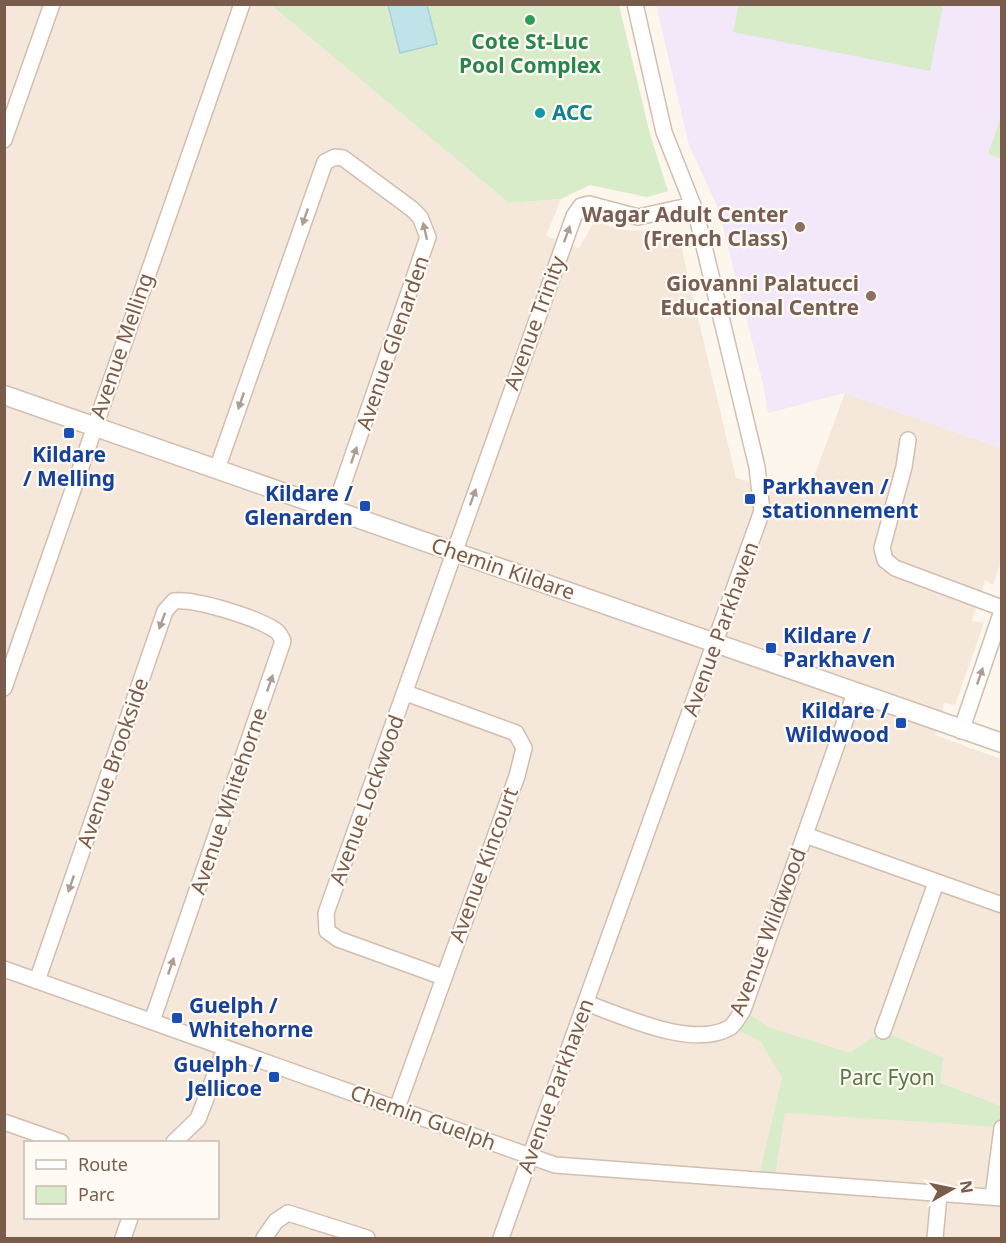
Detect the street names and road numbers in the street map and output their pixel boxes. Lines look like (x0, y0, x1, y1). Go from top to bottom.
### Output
street label: Avenue Glenarden (349, 252, 435, 434)
street label: Avenue Trinity (497, 252, 571, 394)
street label: Avenue Melling (83, 269, 159, 422)
street label: Chemin Kildare (428, 530, 579, 606)
street label: Avenue Parkhaven (675, 538, 765, 720)
street label: Avenue Brookside (70, 674, 154, 851)
street label: Avenue Whitehorne (183, 704, 273, 898)
street label: Avenue Lockwood (322, 711, 410, 889)
street label: Avenue Kincourt (442, 783, 524, 946)
street label: Avenue Wildwood (722, 844, 812, 1019)
street label: Avenue Parkhaven (510, 995, 600, 1177)
street label: Chemin Guelph (347, 1078, 500, 1156)

